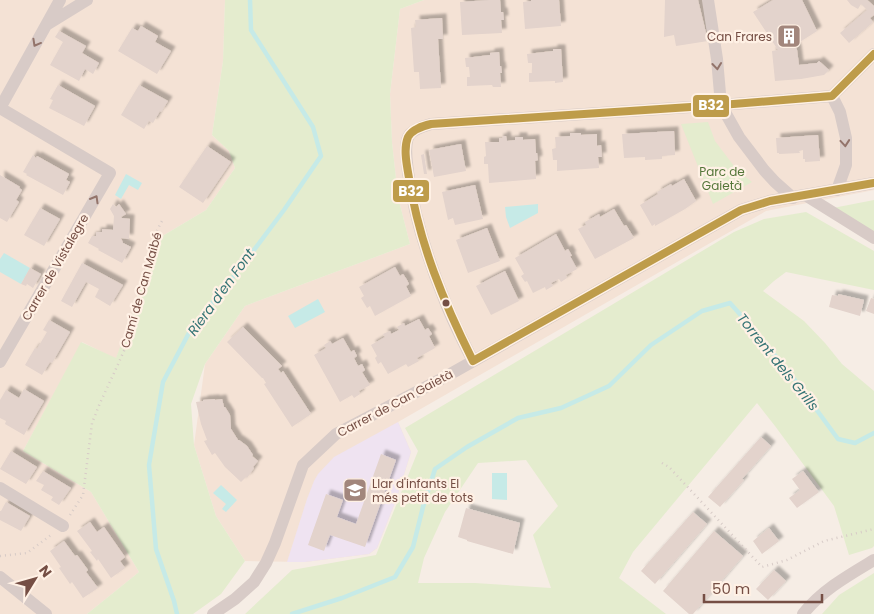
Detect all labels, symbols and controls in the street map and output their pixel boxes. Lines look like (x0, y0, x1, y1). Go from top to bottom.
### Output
building icon: Can Frares (776, 23, 802, 49)
place label: Can Frares (707, 28, 772, 45)
one-way arrow (32, 37, 42, 46)
one-way arrow (711, 62, 722, 70)
line badge: B32 (692, 94, 730, 118)
text: B32 (698, 95, 724, 115)
one-way arrow (840, 139, 851, 147)
park label: Parc de Gaietà (699, 163, 745, 194)
line badge: B32 (392, 179, 430, 203)
text: B32 (398, 181, 424, 201)
one-way arrow (88, 195, 98, 204)
street label: Carrer de Vistalegre (18, 211, 92, 323)
street label: Camí de Can Maibé (116, 230, 166, 350)
water label: Riera d'en Font (183, 244, 260, 340)
unlabelled marker (441, 298, 451, 308)
water label: Torrent dels Grills (732, 309, 824, 415)
street label: Carrer de Can Gaietà (334, 365, 456, 441)
place label: Llar d'infants El més petit de tots (372, 475, 473, 506)
school or university icon: Llar d'infants El més petit de tots (342, 477, 368, 503)
north arrow (10, 554, 60, 604)
text: N (34, 561, 57, 581)
scale bar (704, 572, 822, 604)
text: 50 m (712, 578, 750, 599)

